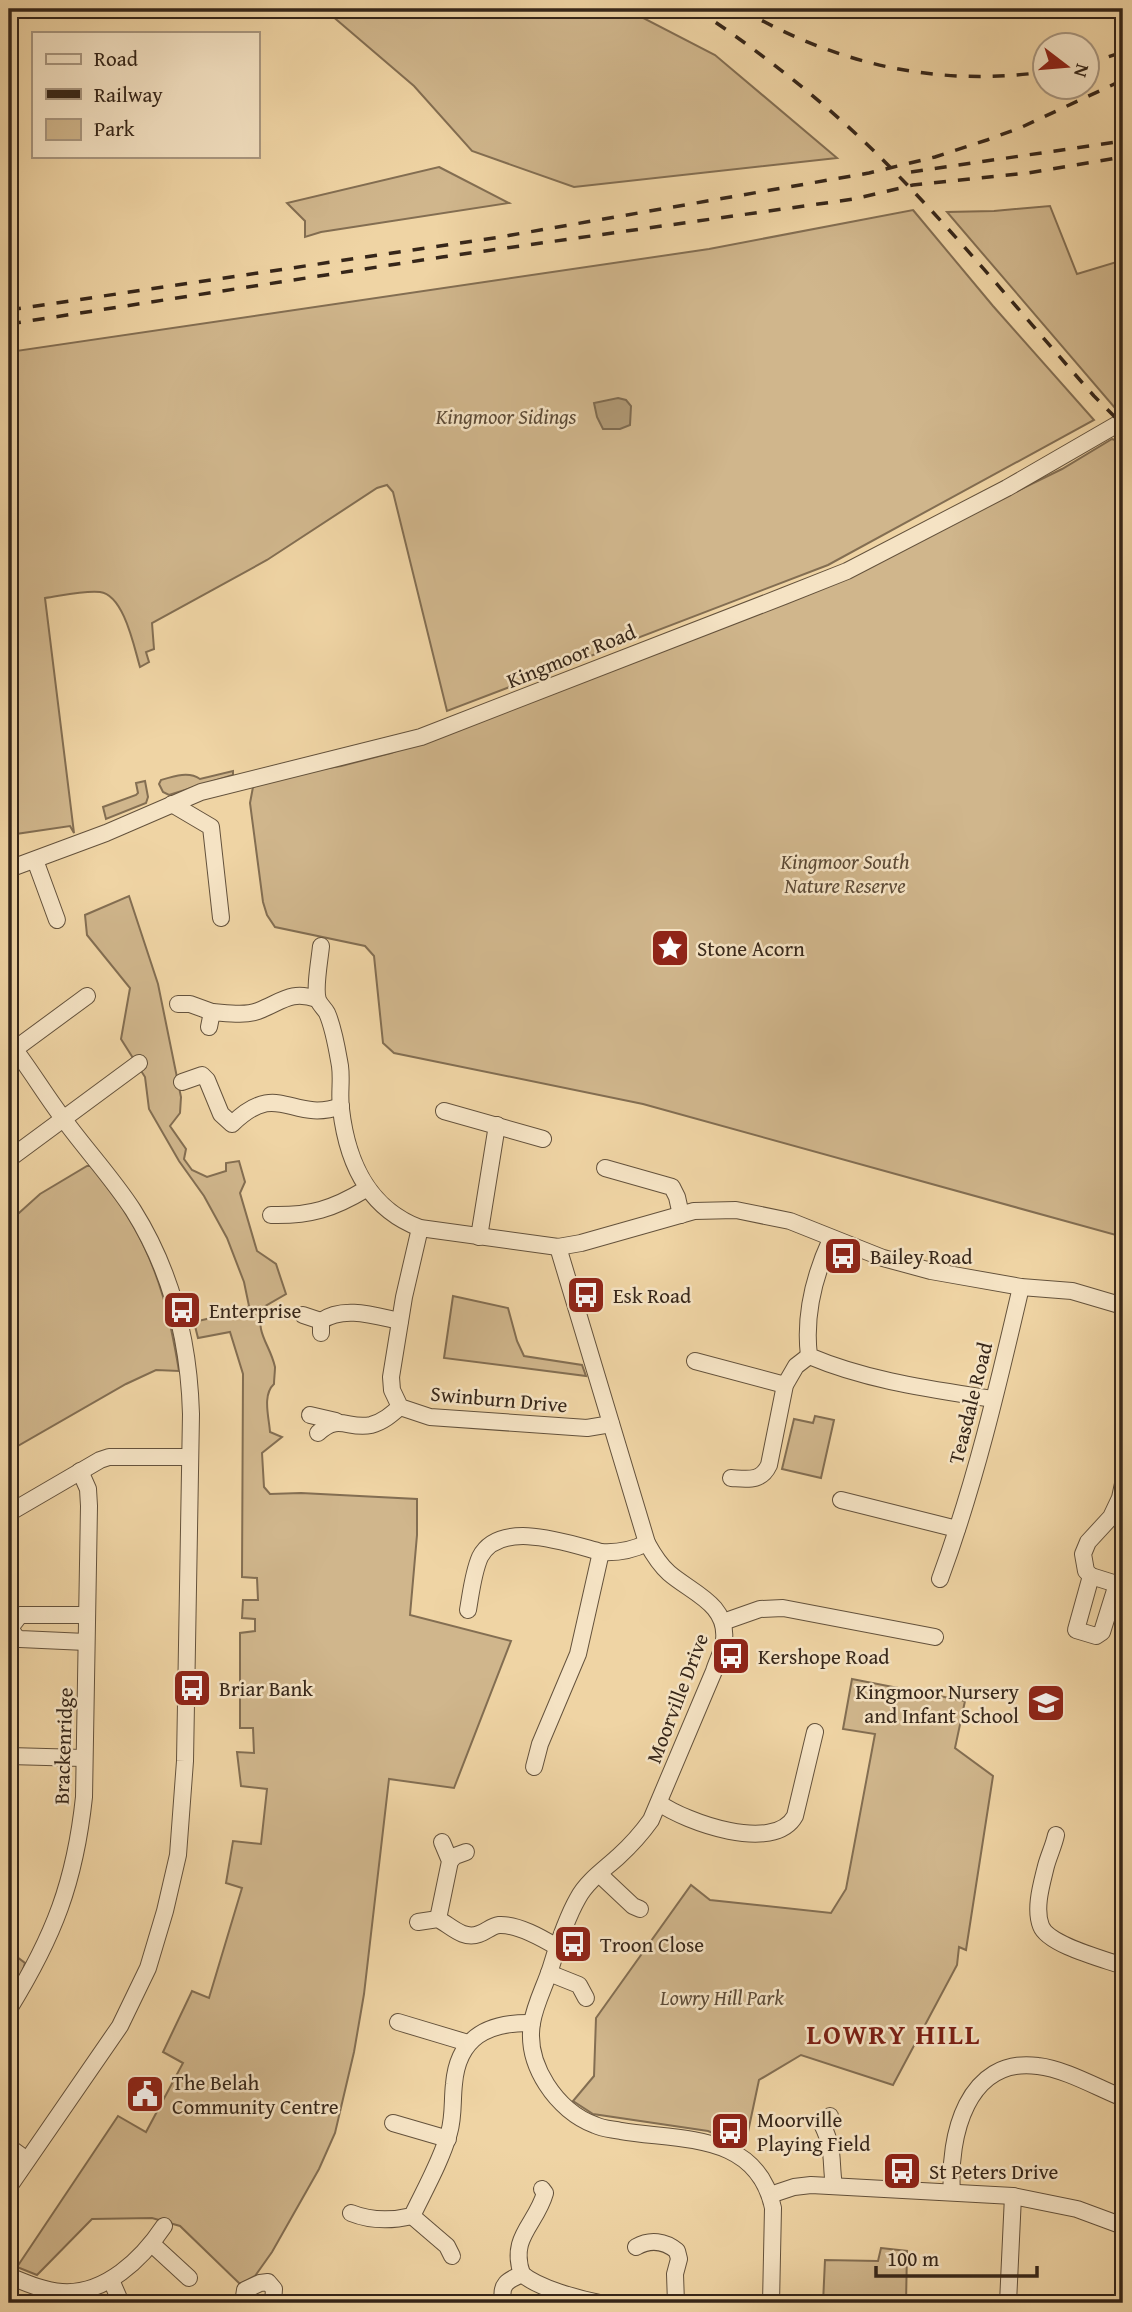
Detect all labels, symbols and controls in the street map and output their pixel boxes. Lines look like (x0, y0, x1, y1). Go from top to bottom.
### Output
legend (32, 32, 259, 158)
north arrow (1030, 32, 1100, 102)
text: Road (94, 43, 139, 74)
text: N (1067, 61, 1098, 81)
text: Railway (94, 79, 163, 110)
text: Park (94, 113, 135, 144)
park label: Kingmoor Sidings (435, 401, 577, 432)
street label: Kingmoor Road (502, 616, 641, 696)
park label: Kingmoor South Nature Reserve (779, 846, 910, 901)
place icon: Stone Acorn (649, 927, 691, 969)
place label: Stone Acorn (697, 933, 805, 964)
bus stop icon: Bailey Road (822, 1235, 864, 1277)
place label: Bailey Road (870, 1241, 973, 1272)
bus stop icon: Esk Road (565, 1274, 607, 1316)
place label: Esk Road (613, 1280, 692, 1311)
bus stop icon: Enterprise (161, 1289, 203, 1331)
place label: Enterprise (209, 1295, 302, 1326)
street label: Teasdale Road (940, 1338, 1000, 1467)
street label: Swinburn Drive (429, 1378, 569, 1420)
street label: Moorville Drive (638, 1628, 716, 1768)
bus stop icon: Kershope Road (710, 1635, 752, 1677)
place label: Kershope Road (758, 1641, 890, 1672)
bus stop icon: Briar Bank (171, 1667, 213, 1709)
place label: Briar Bank (219, 1673, 313, 1704)
place label: Kingmoor Nursery and Infant School (856, 1676, 1020, 1731)
school or university icon: Kingmoor Nursery and Infant School (1025, 1682, 1067, 1724)
street label: Brackenridge (45, 1687, 81, 1805)
bus stop icon: Troon Close (552, 1923, 594, 1965)
place label: Troon Close (600, 1929, 704, 1960)
park label: Lowry Hill Park (659, 1982, 784, 2013)
district label: LOWRY HILL (807, 2013, 981, 2054)
place label: The Belah Community Centre (172, 2067, 339, 2122)
public building icon: The Belah Community Centre (124, 2073, 166, 2115)
place label: Moorville Playing Field (757, 2104, 871, 2159)
bus stop icon: Moorville Playing Field (709, 2110, 751, 2152)
bus stop icon: St Peters Drive (881, 2150, 923, 2192)
place label: St Peters Drive (929, 2156, 1059, 2187)
scale bar (876, 2235, 1038, 2279)
text: 100 m (887, 2243, 939, 2274)

